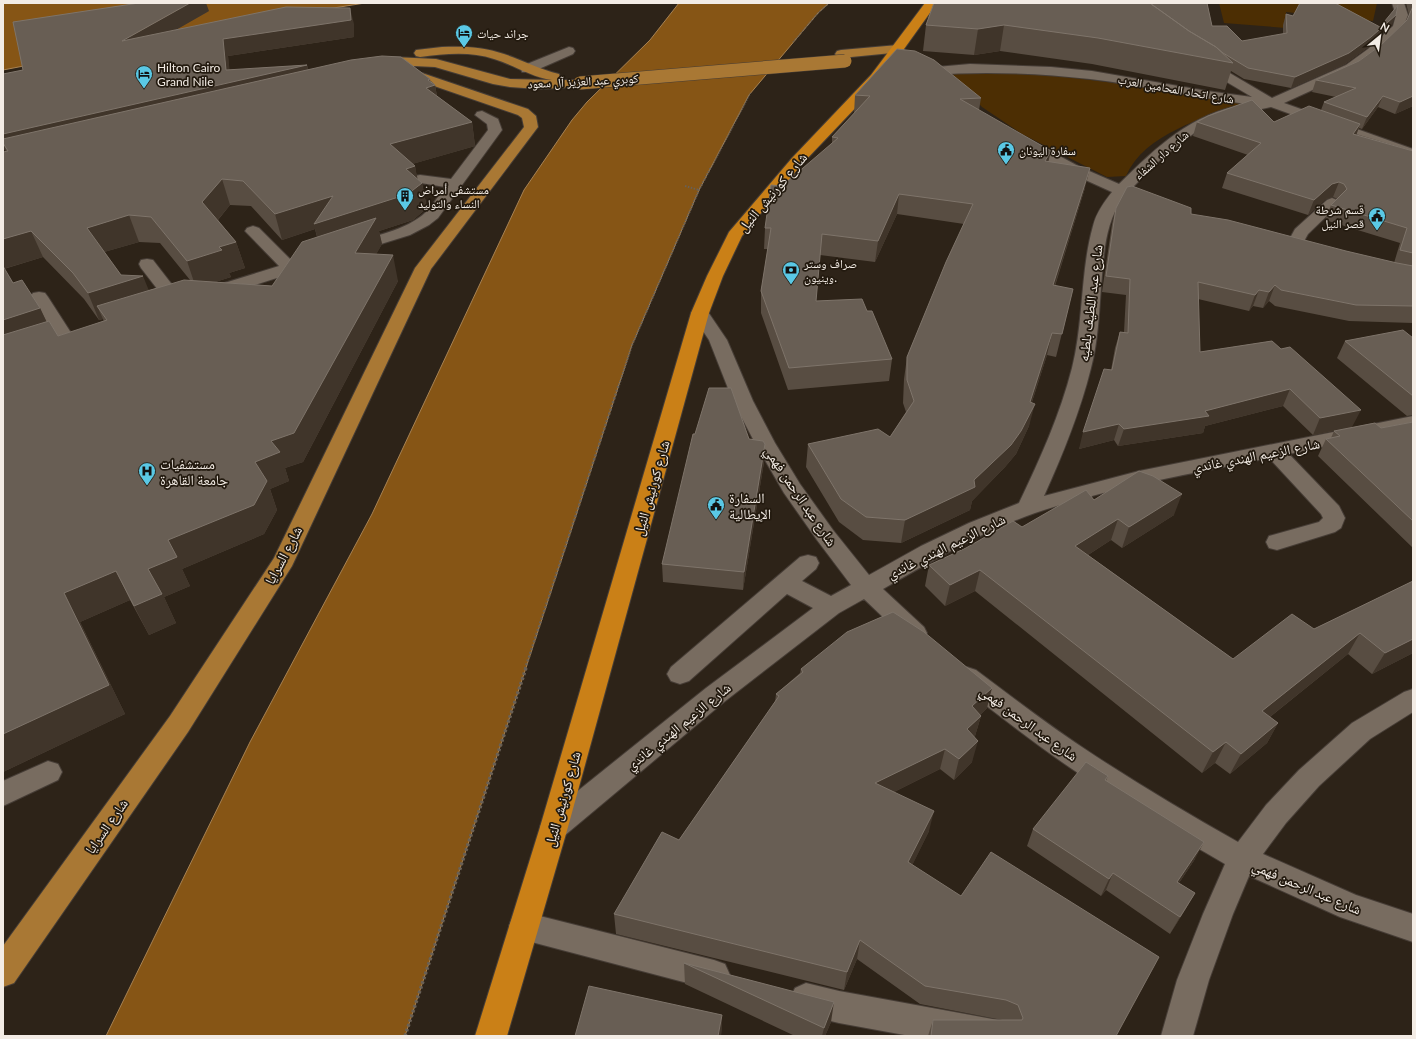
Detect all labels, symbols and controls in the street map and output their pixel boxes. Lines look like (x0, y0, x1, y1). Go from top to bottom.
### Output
north arrow (1360, 16, 1400, 56)
text: N (1378, 19, 1392, 35)
hotel icon: جراند حيات (454, 23, 474, 48)
place label: جراند حيات (477, 26, 529, 41)
place label: Hilton Cairo Grand Nile (157, 60, 221, 89)
hotel icon: Hilton Cairo Grand Nile (134, 64, 154, 89)
street label: كوبري عبد العزيز آل سعود (527, 71, 639, 94)
street label: شارع اتحاد المحامين العرب (1117, 71, 1235, 108)
street label: شارع دار الشفاء (1131, 127, 1192, 184)
public building icon: سفارة اليونان (996, 140, 1016, 165)
place label: سفارة اليونان (1019, 143, 1076, 158)
street label: شارع كورنيش النيل (734, 149, 812, 236)
place label: مستشفى أمراض النساء والتوليد (418, 182, 489, 211)
building icon: مستشفى أمراض النساء والتوليد (395, 186, 415, 211)
place label: قسم شرطة قصر النيل (1316, 202, 1364, 231)
public building icon: قسم شرطة قصر النيل (1367, 206, 1387, 231)
street label: شارع عبد اللطيف بلطيه (1074, 244, 1108, 363)
place label: صراف وستر وينيون. (803, 256, 857, 285)
bank icon: صراف وستر وينيون. (781, 260, 801, 285)
street label: شارع الزعيم الهندي غاندي (1191, 434, 1322, 479)
street label: شارع كورنيش النيل (629, 438, 675, 538)
street label: شارع عبد الرحمن فهمي (758, 443, 841, 551)
place label: مستشفيات جامعة القاهرة (160, 455, 228, 489)
hospital icon: مستشفيات جامعة القاهرة (137, 461, 157, 486)
place label: السفارة الإيطالية (729, 489, 771, 523)
public building icon: السفارة الإيطالية (706, 495, 726, 520)
street label: شارع الزعيم الهندي غاندي (884, 510, 1010, 585)
street label: شارع السرايا (261, 523, 307, 588)
street label: شارع الزعيم الهندي غاندي (622, 679, 736, 776)
street label: شارع عبد الرحمن فهمي (975, 682, 1081, 767)
street label: شارع كورنيش النيل (540, 749, 586, 849)
street label: شارع السرايا (81, 795, 133, 858)
street label: شارع عبد الرحمن فهمي (1249, 856, 1364, 921)

